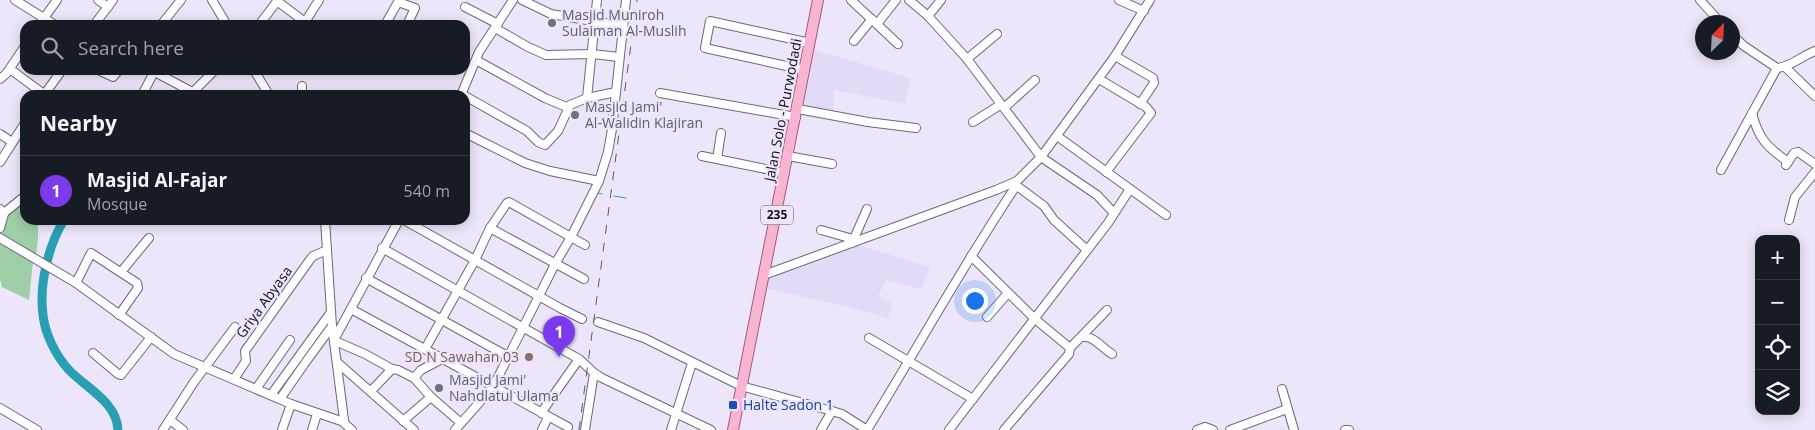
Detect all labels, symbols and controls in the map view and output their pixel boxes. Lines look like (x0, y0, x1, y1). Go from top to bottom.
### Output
place label: Masjid Muniroh Sulaiman Al-Muslih (562, 5, 686, 40)
north arrow (1695, 15, 1740, 60)
marker: Masjid Muniroh Sulaiman Al-Muslih (546, 17, 558, 29)
search box (20, 20, 470, 75)
icon: search (38, 34, 66, 62)
text: Search here (78, 35, 184, 61)
street label: Jalan Solo - Purwodadi (759, 37, 806, 185)
place label: Masjid Jami' Al-Walidin Klajiran (585, 97, 703, 132)
text: Nearby (40, 109, 117, 137)
marker: Masjid Jami' Al-Walidin Klajiran (569, 109, 581, 121)
text: Masjid Al-Fajar (87, 167, 227, 193)
text: 1 (51, 180, 61, 202)
text: 540 m (404, 180, 450, 202)
text: Mosque (87, 193, 147, 215)
road number: 235 (761, 206, 793, 224)
map controls (1755, 235, 1800, 415)
button: + (1755, 235, 1800, 280)
street label: Griya Abyasa (231, 262, 296, 341)
button: − (1755, 280, 1800, 325)
your location (962, 288, 988, 314)
pin: 1 (543, 316, 575, 357)
button: locate (1755, 325, 1800, 370)
place label: SD N Sawahan 03 (405, 347, 519, 366)
marker: SD N Sawahan 03 (523, 351, 535, 363)
place label: Masjid Jami' Nahdlatul Ulama (449, 370, 559, 405)
button: layers (1755, 370, 1800, 415)
marker: Masjid Jami' Nahdlatul Ulama (433, 382, 445, 394)
place label: Halte Sadon 1 (743, 395, 834, 414)
marker: Halte Sadon 1 (727, 399, 739, 411)

